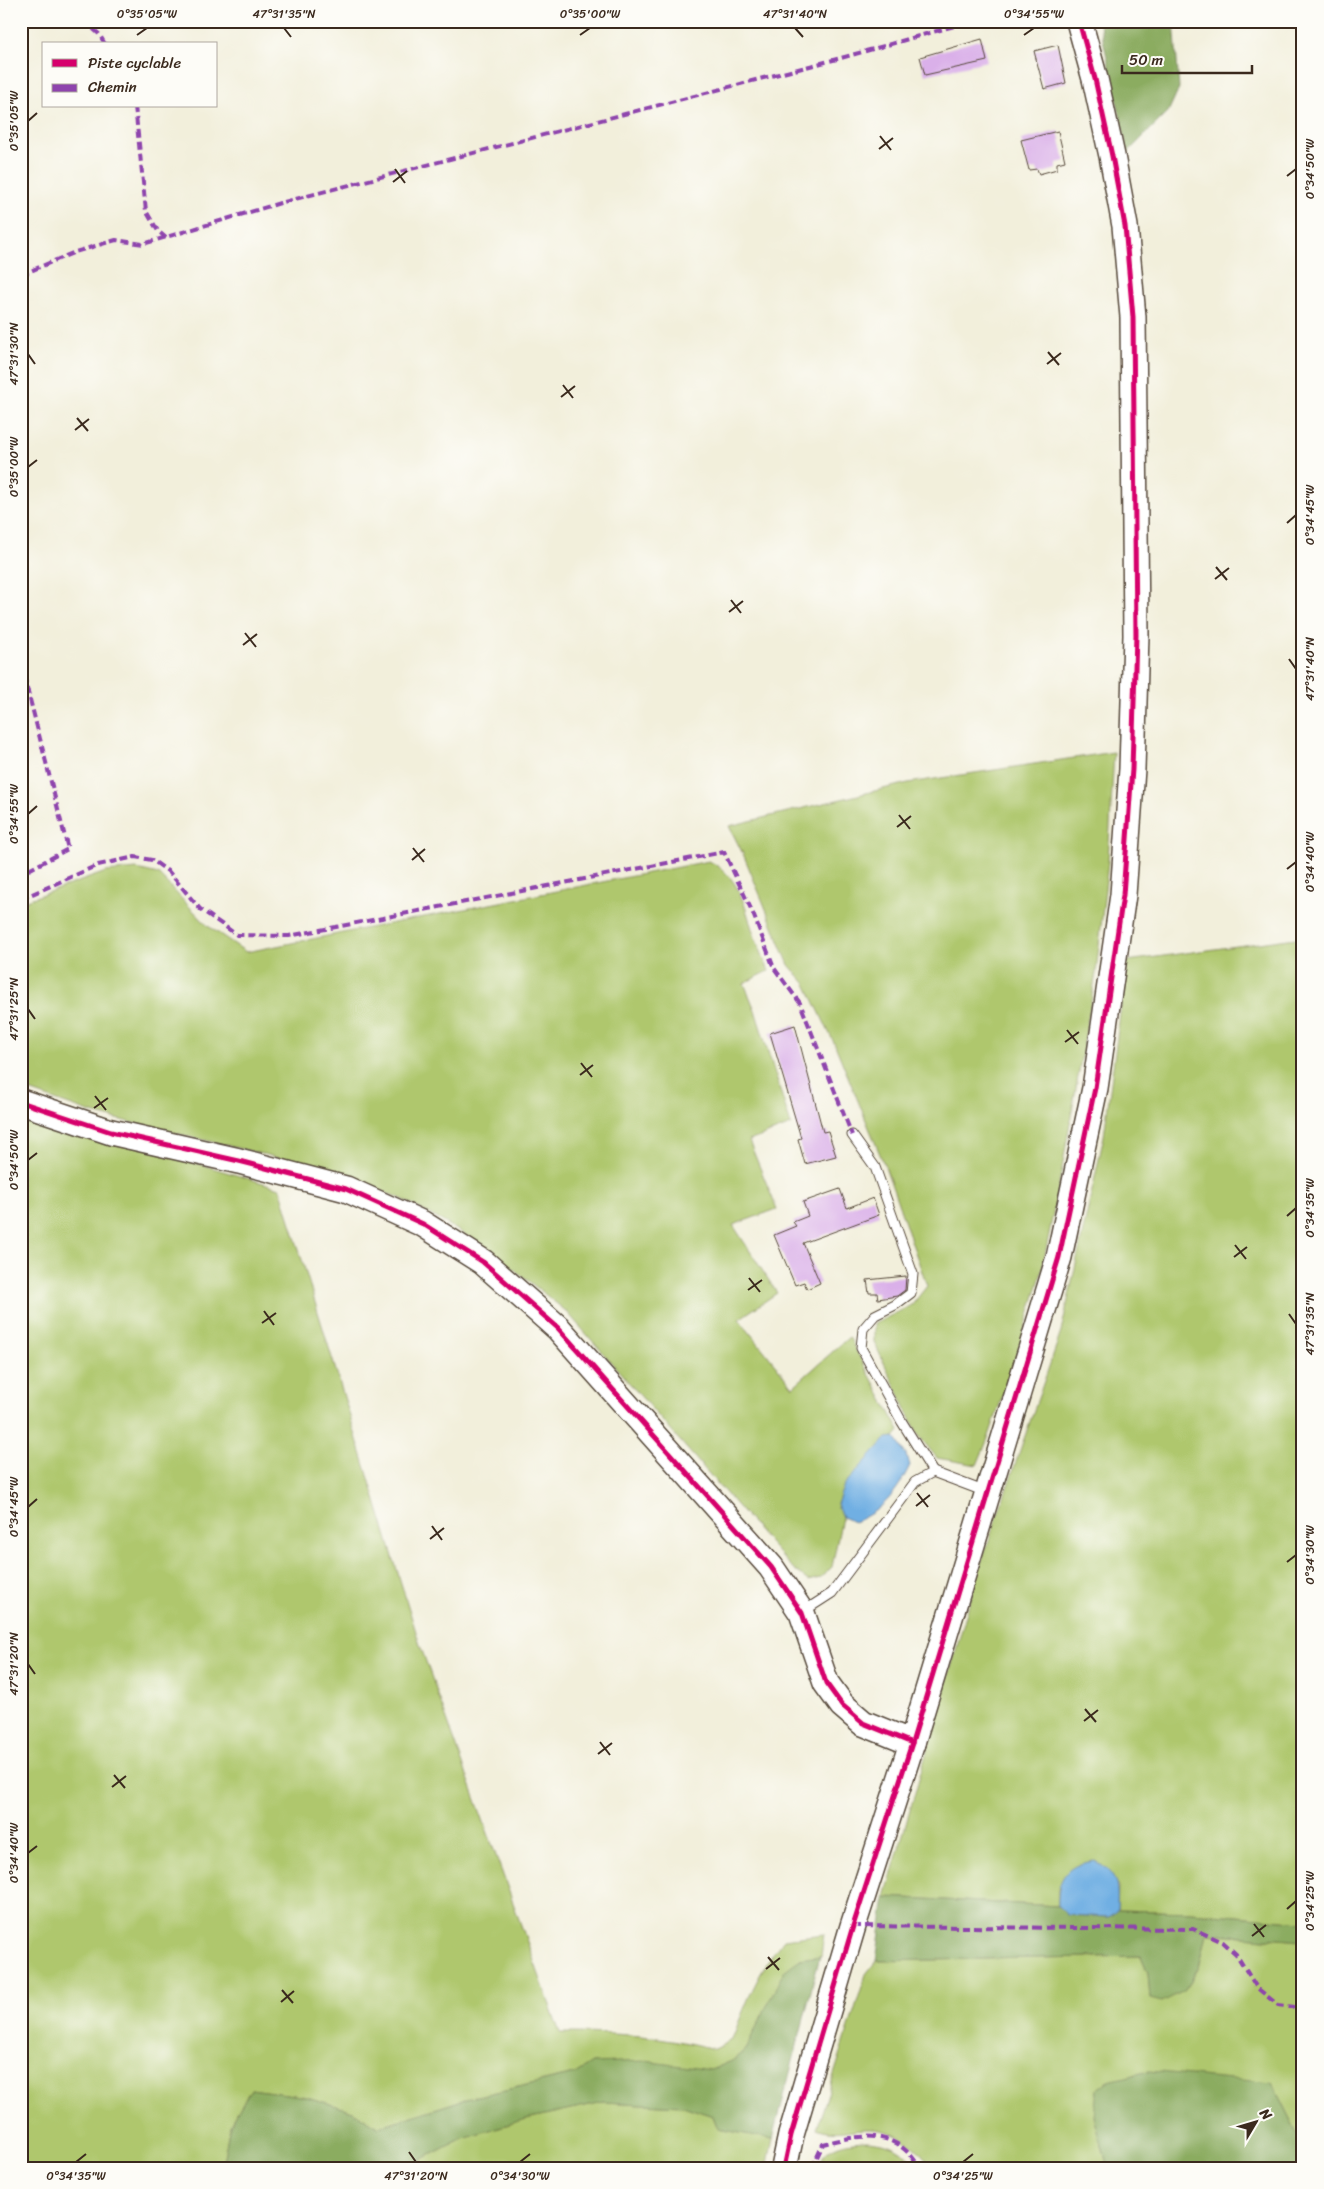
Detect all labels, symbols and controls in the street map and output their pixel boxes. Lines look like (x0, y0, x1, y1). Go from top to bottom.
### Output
text: 0°35'05"W (117, 3, 178, 25)
text: 47°31'35"N (253, 3, 316, 25)
text: 0°35'00"W (560, 3, 621, 25)
text: 47°31'40"N (763, 3, 828, 25)
text: 0°34'55"W (1004, 3, 1065, 25)
legend (42, 42, 218, 108)
scale bar (1122, 42, 1252, 74)
text: 50 m (1129, 47, 1164, 73)
text: Piste cyclable (88, 50, 181, 76)
text: Chemin (88, 74, 137, 100)
text: 0°35'05"W (3, 90, 25, 151)
text: 0°34'50"W (1299, 138, 1321, 199)
text: 47°31'30"N (3, 322, 25, 386)
text: 0°35'00"W (3, 436, 25, 497)
text: 0°34'45"W (1299, 484, 1321, 545)
text: 47°31'40"N (1299, 636, 1321, 701)
text: 0°34'55"W (3, 783, 25, 844)
text: 0°34'40"W (1299, 831, 1321, 892)
text: 47°31'25"N (3, 977, 25, 1041)
text: 0°34'50"W (3, 1129, 25, 1190)
text: 0°34'35"W (1299, 1178, 1321, 1238)
text: 47°31'35"N (1299, 1292, 1321, 1355)
text: 0°34'45"W (3, 1476, 25, 1537)
text: 0°34'30"W (1299, 1524, 1321, 1585)
text: 47°31'20"N (3, 1632, 25, 1696)
text: 0°34'40"W (3, 1822, 25, 1883)
text: 0°34'25"W (1299, 1870, 1321, 1931)
north arrow (1232, 2096, 1282, 2146)
text: N (1252, 2102, 1279, 2126)
text: 0°34'35"W (46, 2165, 106, 2187)
text: 47°31'20"N (384, 2165, 448, 2187)
text: 0°34'30"W (490, 2165, 551, 2187)
text: 0°34'25"W (933, 2165, 994, 2187)

